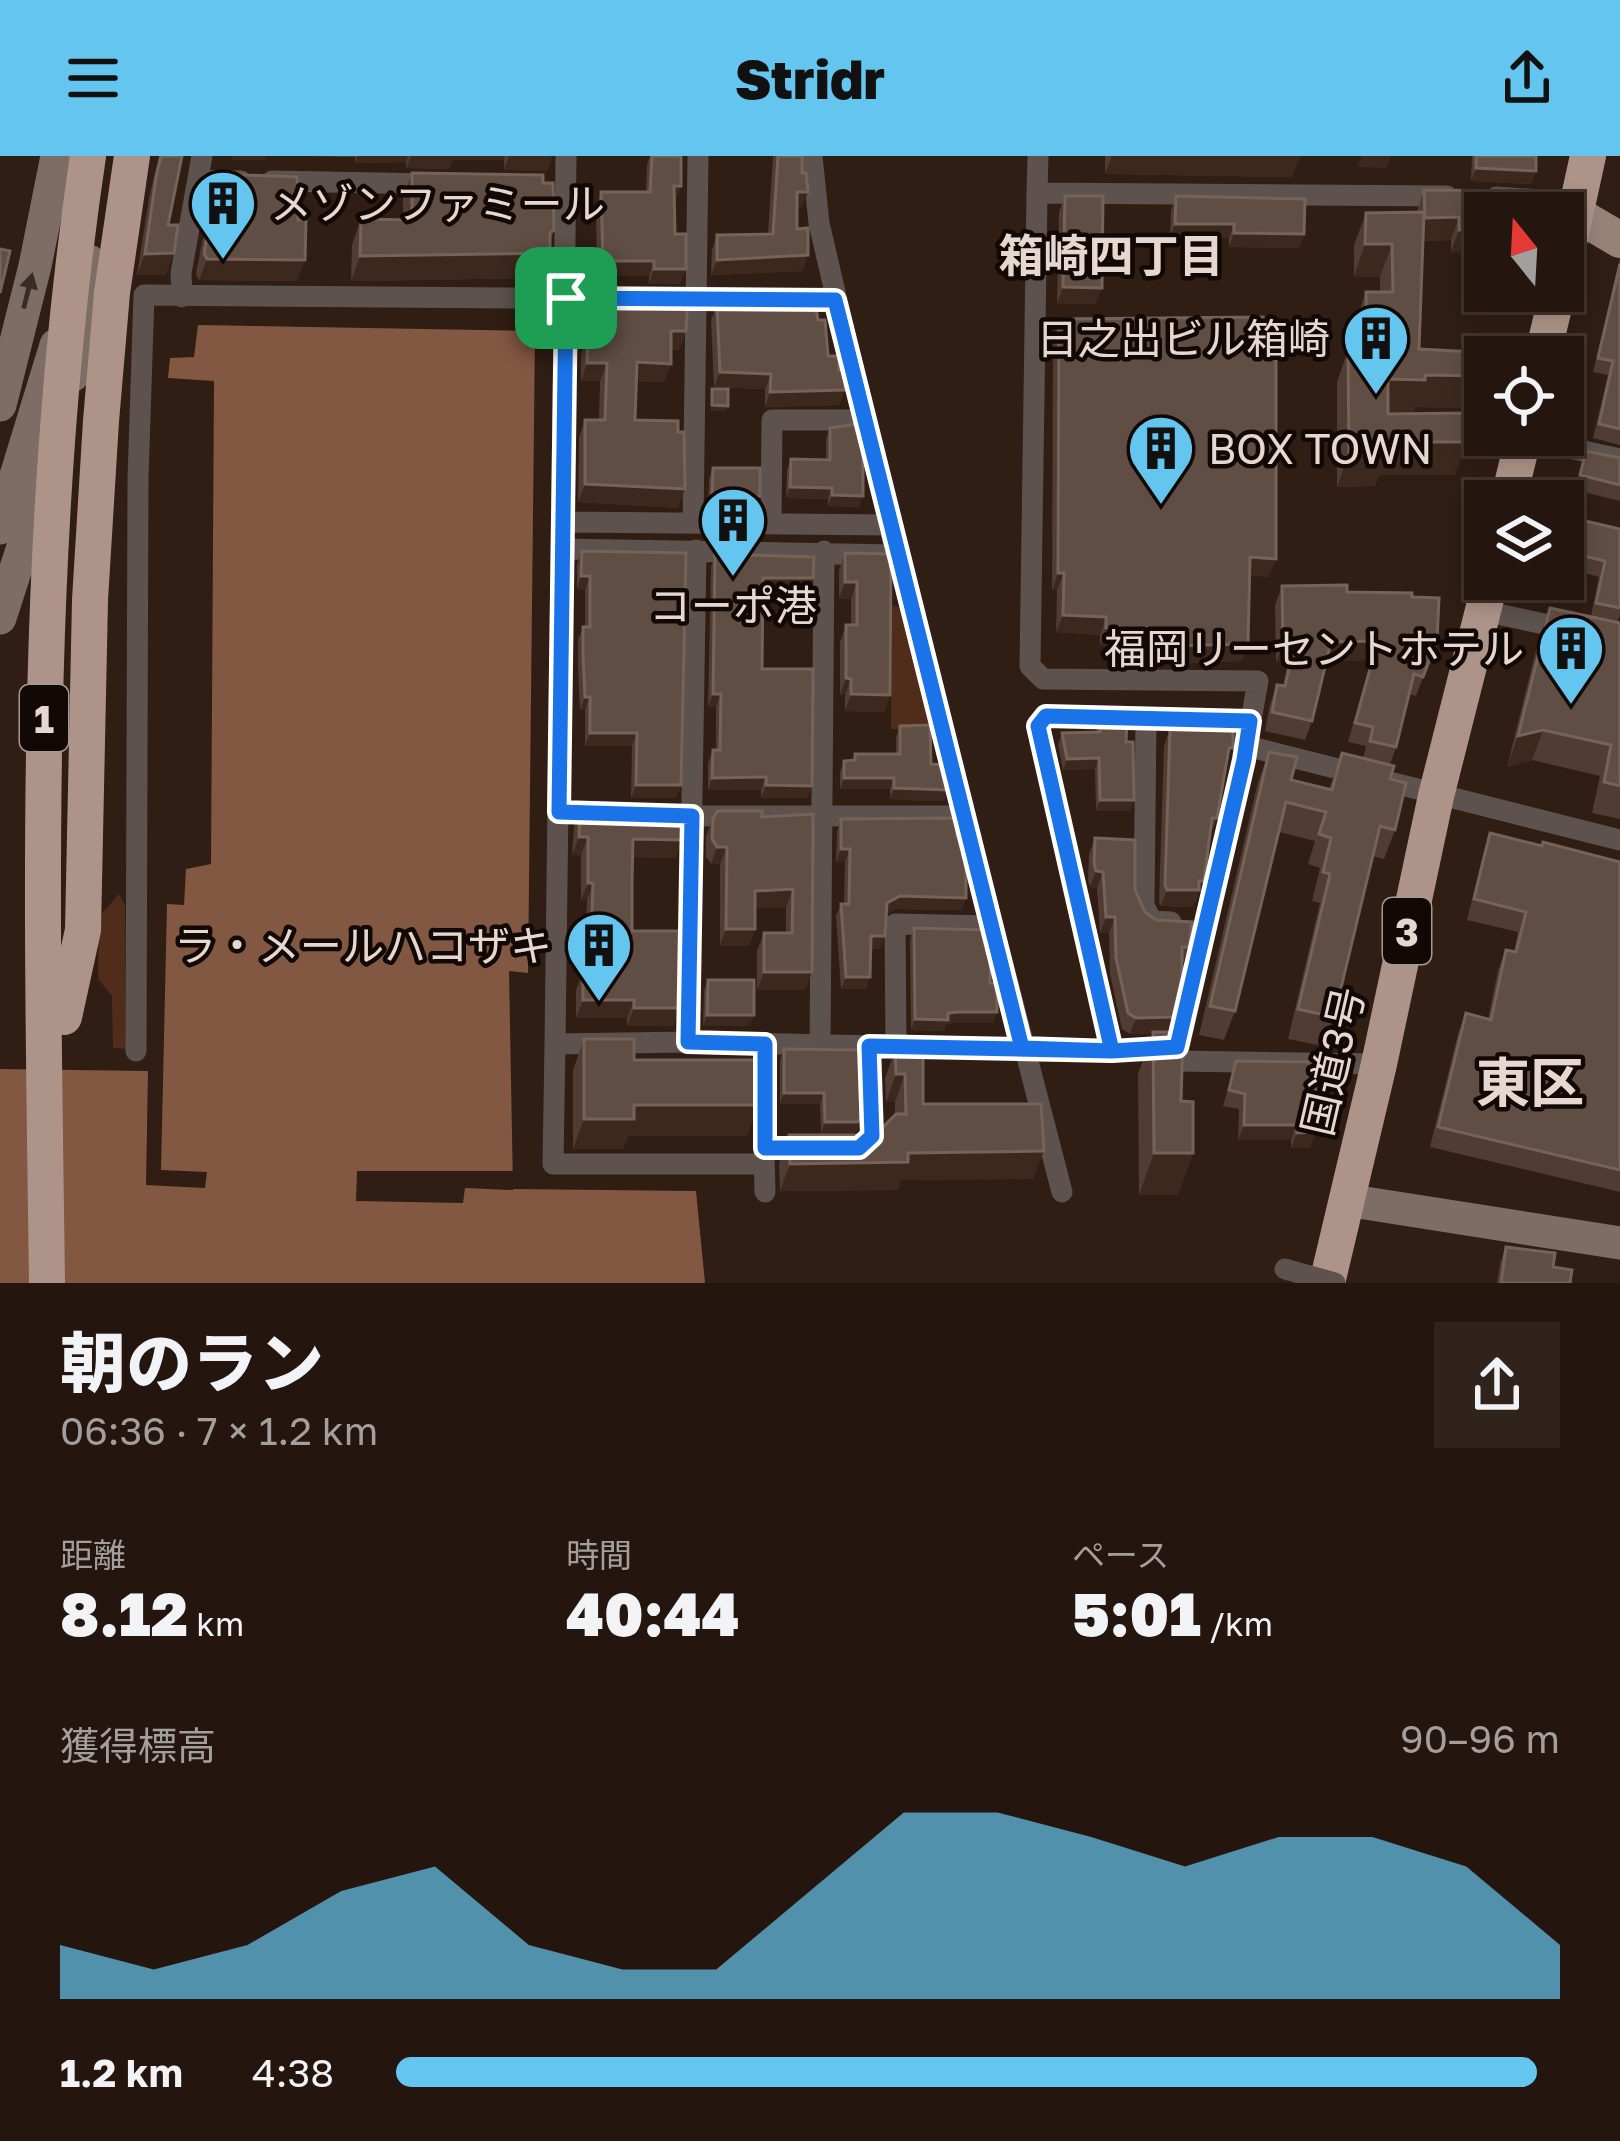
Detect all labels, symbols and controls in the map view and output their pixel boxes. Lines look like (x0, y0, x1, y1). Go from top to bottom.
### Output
icon: menu (60, 45, 126, 111)
icon: share (1494, 45, 1560, 111)
text: Stridr (735, 46, 885, 111)
building icon: メゾンファミール (188, 168, 258, 262)
place label: メゾンファミール (270, 178, 605, 228)
north arrow (1464, 192, 1584, 312)
map controls (1464, 192, 1584, 600)
district label: 箱崎四丁目 (998, 228, 1224, 282)
pin (515, 247, 617, 349)
icon: arrive (533, 265, 599, 331)
one-way arrow (20, 272, 39, 309)
building icon: 日之出ビル箱崎 (1341, 303, 1411, 397)
place label: 日之出ビル箱崎 (1036, 313, 1330, 363)
button: locate (1464, 336, 1584, 456)
building icon: BOX TOWN (1126, 413, 1196, 507)
place label: BOX TOWN (1208, 423, 1433, 473)
button: layers (1464, 480, 1584, 600)
building icon: コーポ港 (698, 485, 768, 579)
place label: コーポ港 (649, 580, 817, 630)
building icon: 福岡リーセントホテル (1536, 613, 1606, 707)
place label: 福岡リーセントホテル (1104, 623, 1524, 673)
road number: 1 (20, 685, 68, 751)
road number: 3 (1383, 898, 1431, 964)
building icon: ラ・メールハコザキ (564, 910, 634, 1004)
place label: ラ・メールハコザキ (174, 920, 552, 970)
street label: 国道3号 (1291, 982, 1373, 1140)
district label: 東区 (1476, 1049, 1584, 1114)
text: 朝のラン (60, 1322, 324, 1402)
button: share (1434, 1322, 1560, 1448)
text: 06:36 · 7 × 1.2 km (60, 1407, 378, 1454)
text: 距離 (60, 1535, 126, 1574)
text: 時間 (566, 1535, 632, 1574)
text: ペース (1072, 1535, 1169, 1574)
text: 8.12 (60, 1577, 188, 1649)
text: 40:44 (566, 1577, 740, 1649)
text: 5:01 (1072, 1577, 1201, 1649)
text: km (188, 1604, 244, 1643)
text: /km (1201, 1604, 1273, 1643)
text: 90–96 m (1400, 1715, 1560, 1762)
text: 獲得標高 (60, 1722, 216, 1769)
text: 1.2 km (60, 2049, 183, 2096)
text: 4:38 (252, 2049, 334, 2096)

